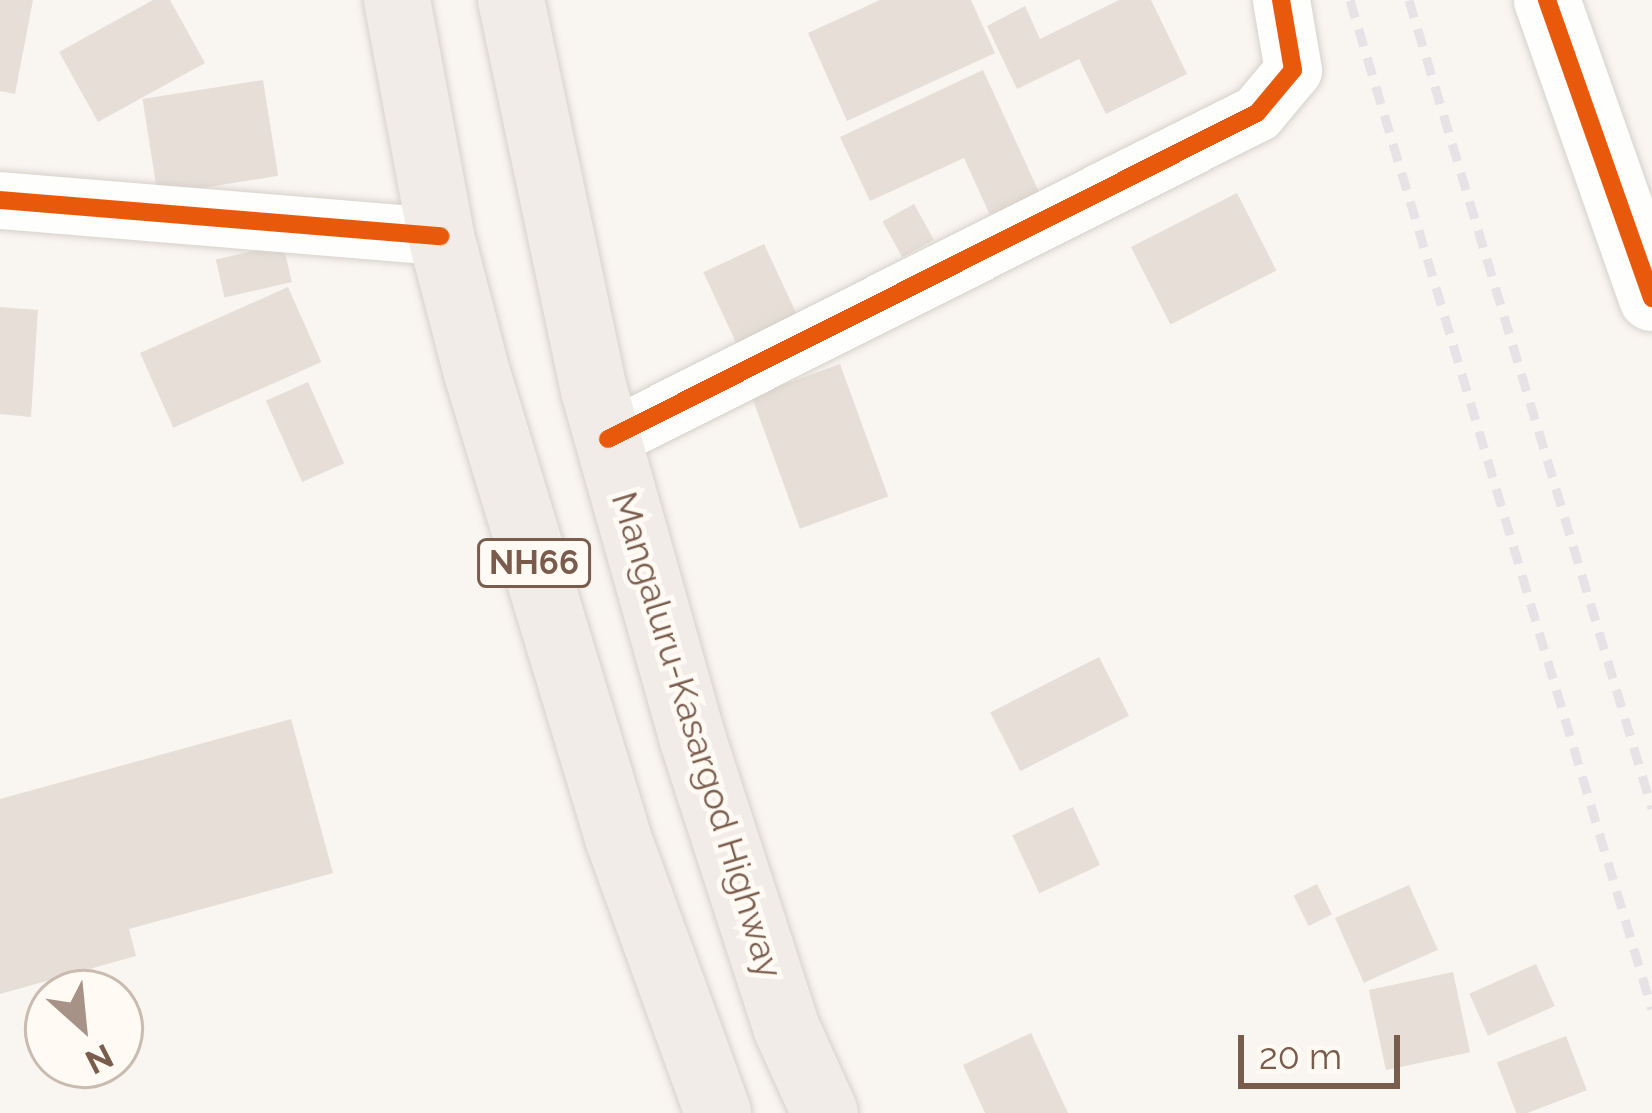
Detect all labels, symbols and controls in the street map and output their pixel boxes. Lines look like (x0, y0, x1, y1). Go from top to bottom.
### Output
street label: Mangaluru-Kasargod Highway (602, 487, 792, 983)
road number: NH66 (477, 536, 591, 590)
north arrow (24, 969, 144, 1089)
scale bar (1244, 1011, 1406, 1085)
text: 20 m (1259, 1035, 1342, 1077)
text: N (79, 1036, 119, 1082)

